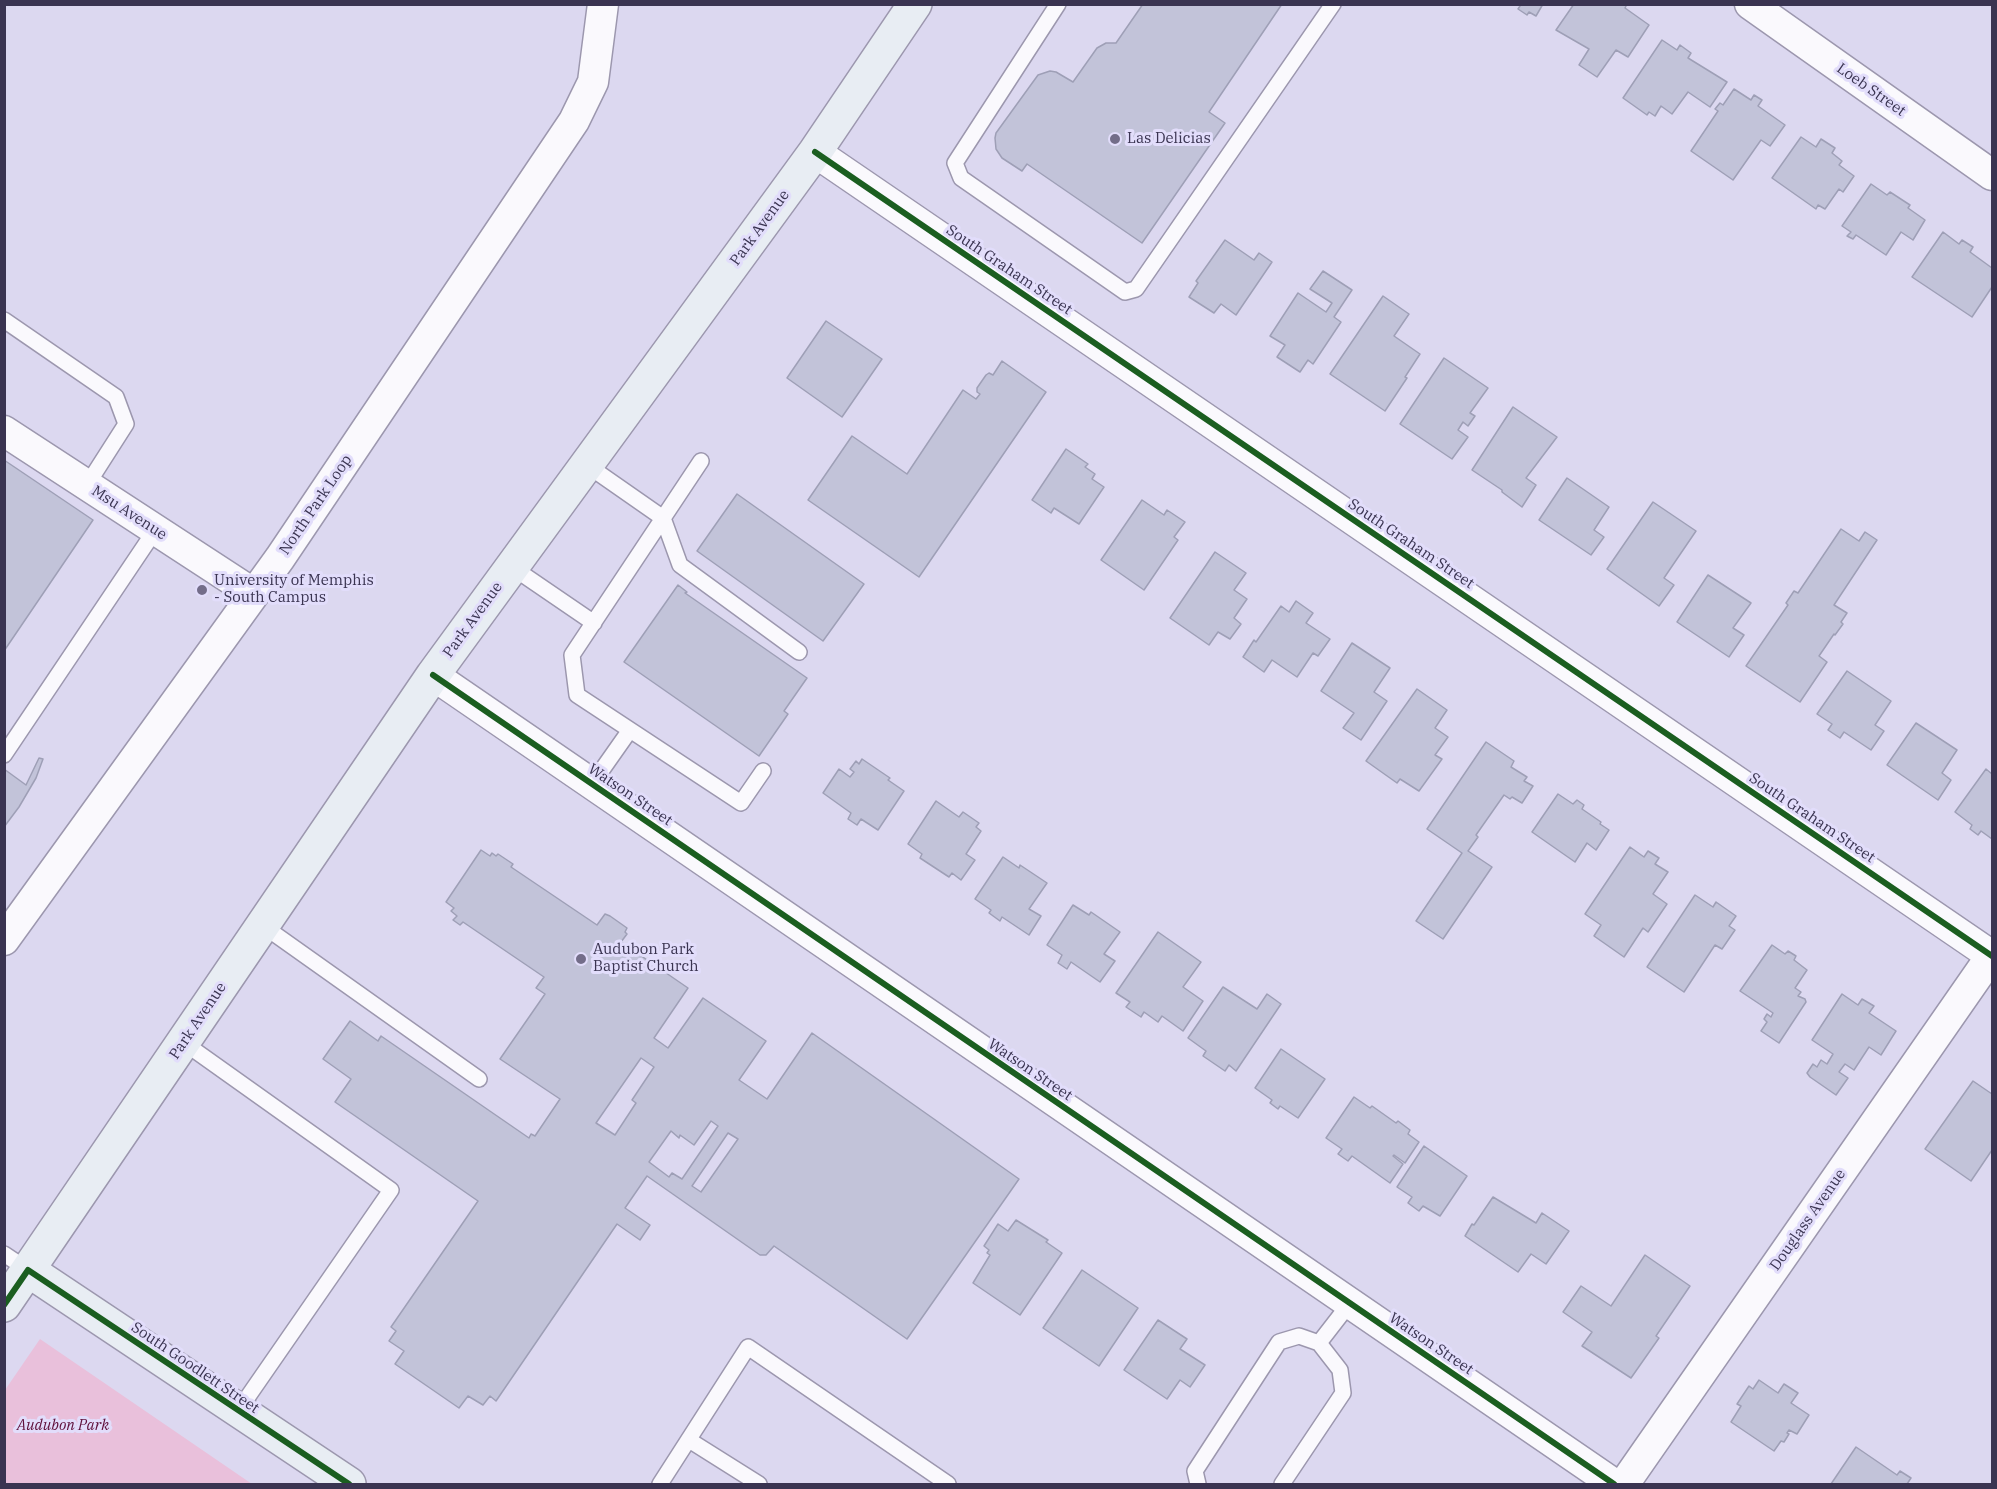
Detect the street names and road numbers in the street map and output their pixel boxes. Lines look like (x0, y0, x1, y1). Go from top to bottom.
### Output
street label: Loeb Street (1833, 60, 1909, 120)
street label: Park Avenue (727, 187, 793, 269)
street label: South Graham Street (943, 221, 1075, 319)
street label: North Park Loop (276, 452, 356, 558)
street label: Msu Avenue (88, 482, 170, 544)
street label: South Graham Street (1345, 495, 1477, 593)
street label: Park Avenue (440, 579, 506, 661)
street label: Watson Street (584, 760, 676, 830)
street label: South Graham Street (1746, 769, 1878, 867)
street label: Park Avenue (166, 979, 230, 1063)
street label: Watson Street (984, 1035, 1076, 1105)
street label: Douglass Avenue (1766, 1166, 1850, 1274)
street label: Watson Street (1385, 1309, 1477, 1379)
street label: South Goodlett Street (128, 1318, 262, 1418)

